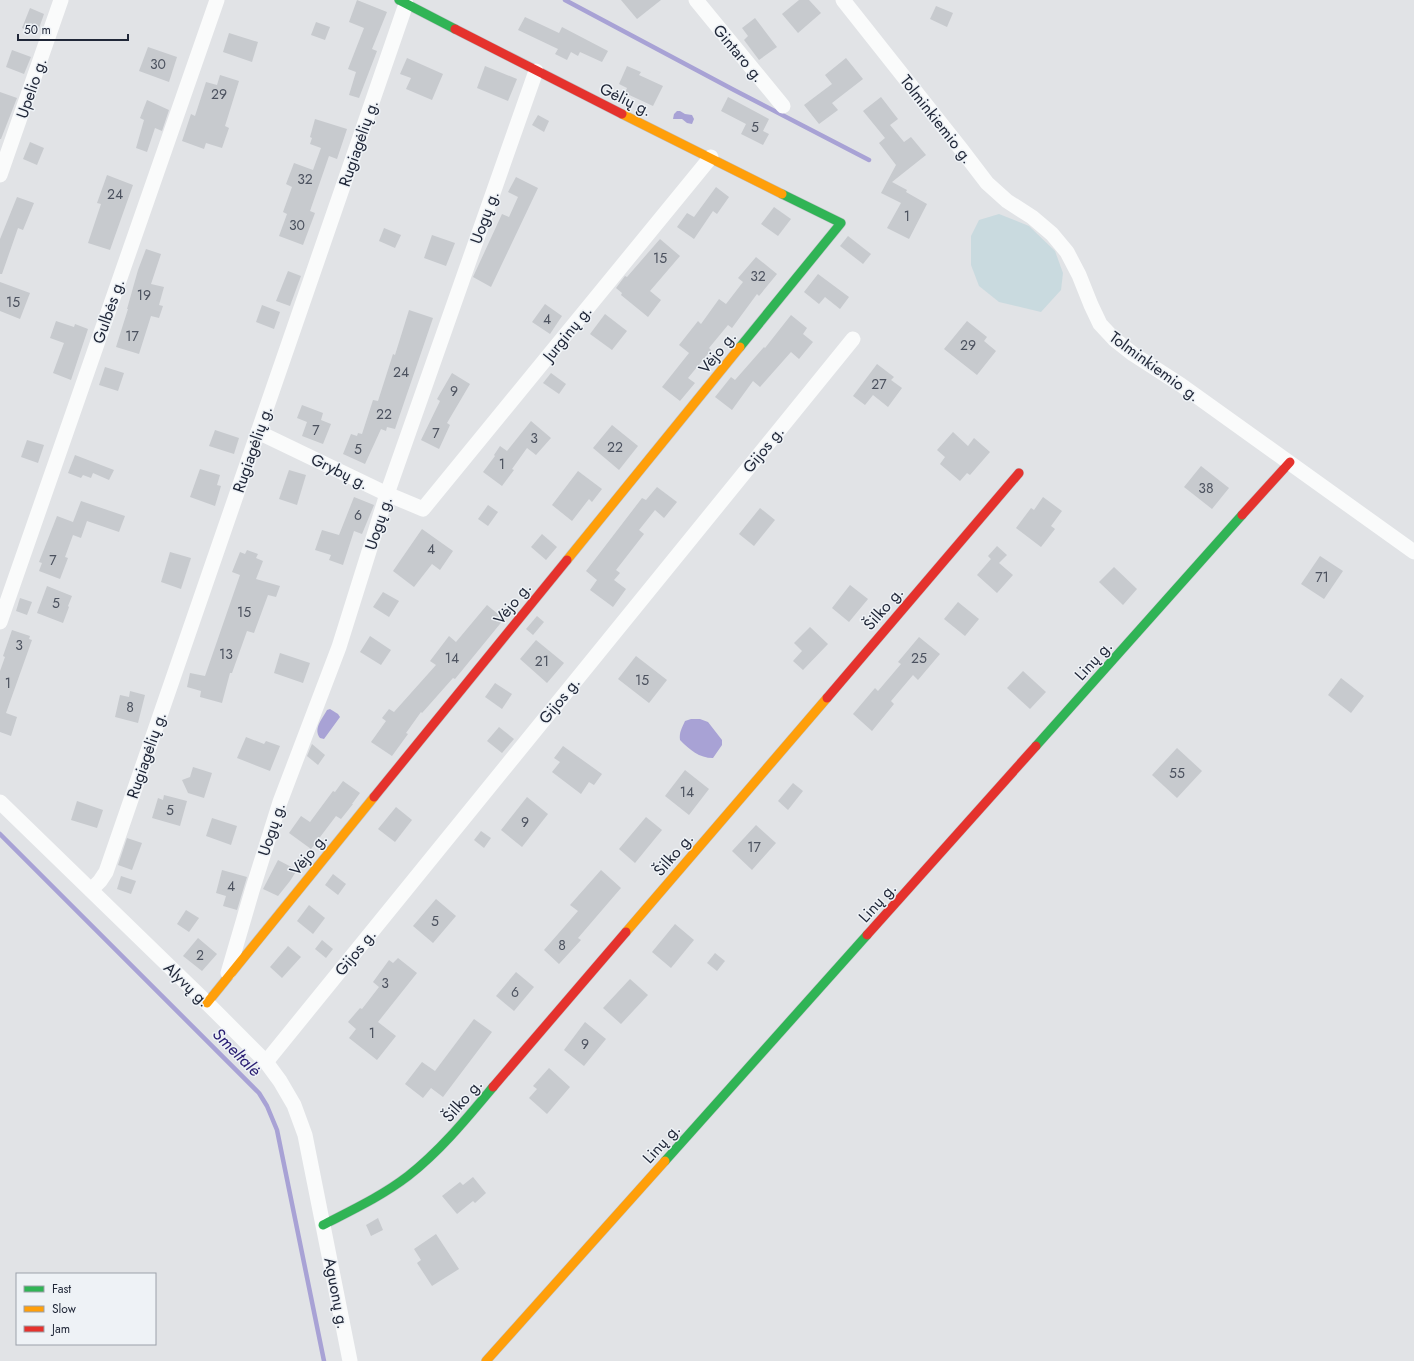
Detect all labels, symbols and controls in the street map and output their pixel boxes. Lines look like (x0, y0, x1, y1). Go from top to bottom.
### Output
scale bar (18, 16, 128, 42)
street label: Gintaro g. (708, 19, 770, 87)
text: 50 m (24, 21, 51, 39)
house number: 30 (150, 54, 166, 74)
street label: Upelio g. (10, 55, 53, 122)
street label: Tolminkiemio g. (895, 70, 979, 168)
street label: Gėlių g. (596, 77, 656, 122)
house number: 29 (211, 84, 227, 104)
street label: Rugiagėlių g. (333, 97, 384, 190)
house number: 5 (751, 117, 759, 137)
house number: 32 (297, 169, 313, 189)
house number: 24 (107, 184, 123, 204)
street label: Uogų g. (464, 187, 505, 247)
house number: 1 (904, 206, 910, 226)
house number: 30 (289, 215, 305, 235)
house number: 15 (653, 248, 667, 268)
house number: 32 (750, 266, 766, 286)
street label: Gulbės g. (87, 276, 130, 347)
house number: 19 (137, 285, 151, 305)
house number: 15 (6, 292, 20, 312)
street label: Jurginų g. (536, 300, 597, 368)
house number: 4 (543, 309, 551, 329)
house number: 17 (125, 326, 139, 346)
street label: Vėjo g. (693, 326, 742, 379)
street label: Tolminkiemio g. (1105, 326, 1205, 407)
house number: 29 (960, 335, 976, 355)
house number: 24 (393, 362, 409, 382)
house number: 27 (871, 374, 887, 394)
house number: 9 (450, 381, 458, 401)
street label: Rugiagėlių g. (227, 403, 278, 496)
house number: 22 (376, 404, 392, 424)
house number: 7 (312, 420, 320, 440)
street label: Gijos g. (737, 421, 789, 478)
house number: 7 (432, 423, 440, 443)
house number: 3 (530, 428, 538, 448)
house number: 22 (607, 437, 623, 457)
house number: 5 (354, 439, 362, 459)
street label: Grybų g. (307, 448, 373, 495)
house number: 1 (499, 454, 505, 474)
house number: 38 (1198, 478, 1214, 498)
street label: Uogų g. (359, 493, 398, 553)
house number: 6 (354, 505, 362, 525)
house number: 4 (427, 539, 435, 559)
house number: 7 (49, 550, 57, 570)
house number: 71 (1315, 567, 1329, 587)
street label: Vėjo g. (488, 577, 537, 630)
street label: Šilko g. (858, 582, 909, 635)
house number: 5 (52, 593, 60, 613)
house number: 15 (237, 602, 251, 622)
house number: 3 (15, 635, 23, 655)
street label: Linų g. (1069, 635, 1118, 685)
house number: 13 (219, 644, 233, 664)
house number: 14 (445, 648, 459, 668)
house number: 25 (911, 648, 927, 668)
house number: 21 (535, 651, 549, 671)
house number: 15 (635, 670, 649, 690)
street label: Gijos g. (533, 672, 585, 729)
house number: 1 (5, 673, 11, 693)
house number: 8 (126, 697, 134, 717)
street label: Rugiagėlių g. (121, 709, 172, 802)
house number: 55 (1169, 763, 1185, 783)
house number: 14 (680, 782, 694, 802)
street label: Uogų g. (252, 799, 291, 859)
house number: 5 (166, 800, 174, 820)
house number: 9 (521, 812, 529, 832)
street label: Vėjo g. (284, 828, 333, 881)
street label: Šilko g. (648, 828, 699, 881)
house number: 17 (747, 837, 761, 857)
house number: 4 (227, 876, 235, 896)
street label: Linų g. (853, 877, 902, 927)
house number: 5 (431, 911, 439, 931)
street label: Gijos g. (329, 924, 381, 981)
house number: 8 (558, 935, 566, 955)
house number: 2 (196, 945, 204, 965)
street label: Alyvų g. (159, 957, 215, 1012)
house number: 3 (381, 973, 389, 993)
house number: 6 (511, 982, 519, 1002)
water label: Smeltalė (207, 1022, 267, 1082)
house number: 1 (369, 1023, 375, 1043)
house number: 9 (581, 1034, 589, 1054)
street label: Šilko g. (437, 1074, 488, 1127)
street label: Linų g. (637, 1118, 686, 1168)
street label: Aguonų g. (318, 1255, 355, 1331)
legend (16, 1273, 156, 1345)
text: Fast (52, 1280, 71, 1298)
text: Slow (52, 1300, 77, 1318)
text: Jam (50, 1320, 70, 1338)

